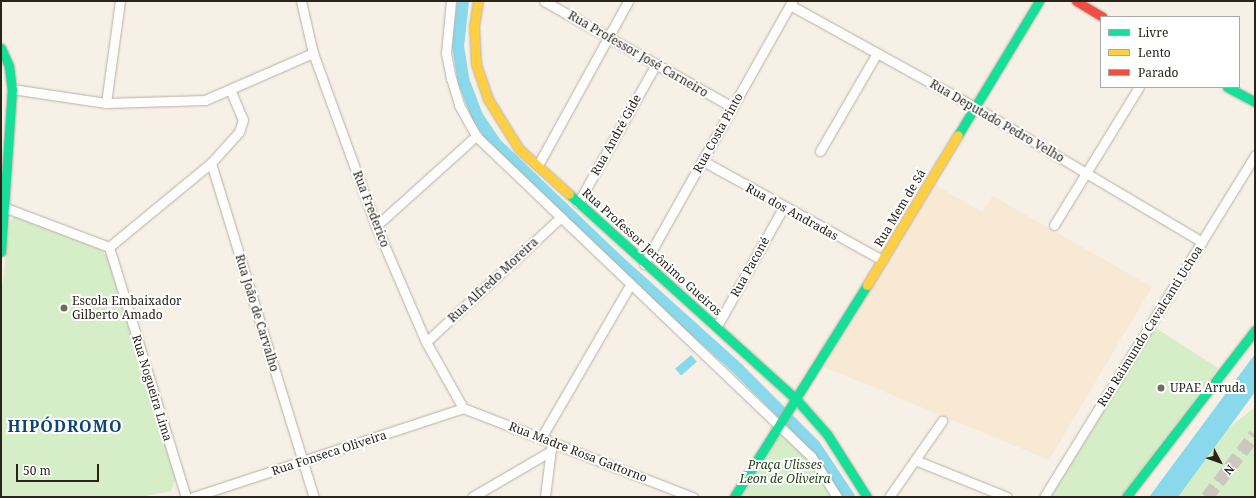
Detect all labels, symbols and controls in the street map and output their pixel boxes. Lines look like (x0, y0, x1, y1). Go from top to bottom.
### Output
street label: Rua Professor José Carneiro (566, 8, 710, 100)
legend (1100, 16, 1240, 88)
text: Livre (1138, 24, 1168, 41)
text: Lento (1138, 44, 1171, 61)
text: Parado (1138, 64, 1178, 81)
street label: Rua Deputado Pedro Velho (927, 77, 1067, 165)
street label: Rua Costa Pinto (690, 91, 746, 175)
street label: Rua André Gide (588, 92, 644, 178)
street label: Rua Mem de Sá (871, 167, 929, 249)
street label: Rua Frederico (350, 169, 392, 249)
street label: Rua dos Andradas (743, 181, 841, 243)
street label: Rua Professor Jerônimo Gueiros (579, 185, 725, 319)
street label: Rua Paconé (728, 234, 772, 300)
street label: Rua Alfredo Moreira (445, 235, 541, 325)
street label: Rua Raimundo Cavalcanti Uchoa (1094, 243, 1206, 409)
street label: Rua João de Carvalho (232, 253, 282, 373)
place label: Escola Embaixador Gilberto Amado (72, 294, 182, 322)
marker: Escola Embaixador Gilberto Amado (59, 303, 69, 313)
street label: Rua Nogueira Lima (129, 333, 175, 443)
place label: UPAE Arruda (1170, 381, 1246, 395)
marker: UPAE Arruda (1155, 382, 1167, 394)
district label: HIPÓDROMO (7, 416, 123, 436)
street label: Rua Madre Rosa Gattorno (507, 419, 649, 485)
street label: Rua Fonseca Oliveira (270, 428, 388, 478)
north arrow (1200, 442, 1240, 482)
scale bar (18, 456, 101, 482)
park label: Praça Ulisses Leon de Oliveira (739, 458, 831, 486)
text: 50 m (23, 462, 51, 479)
text: N (1221, 462, 1238, 478)

